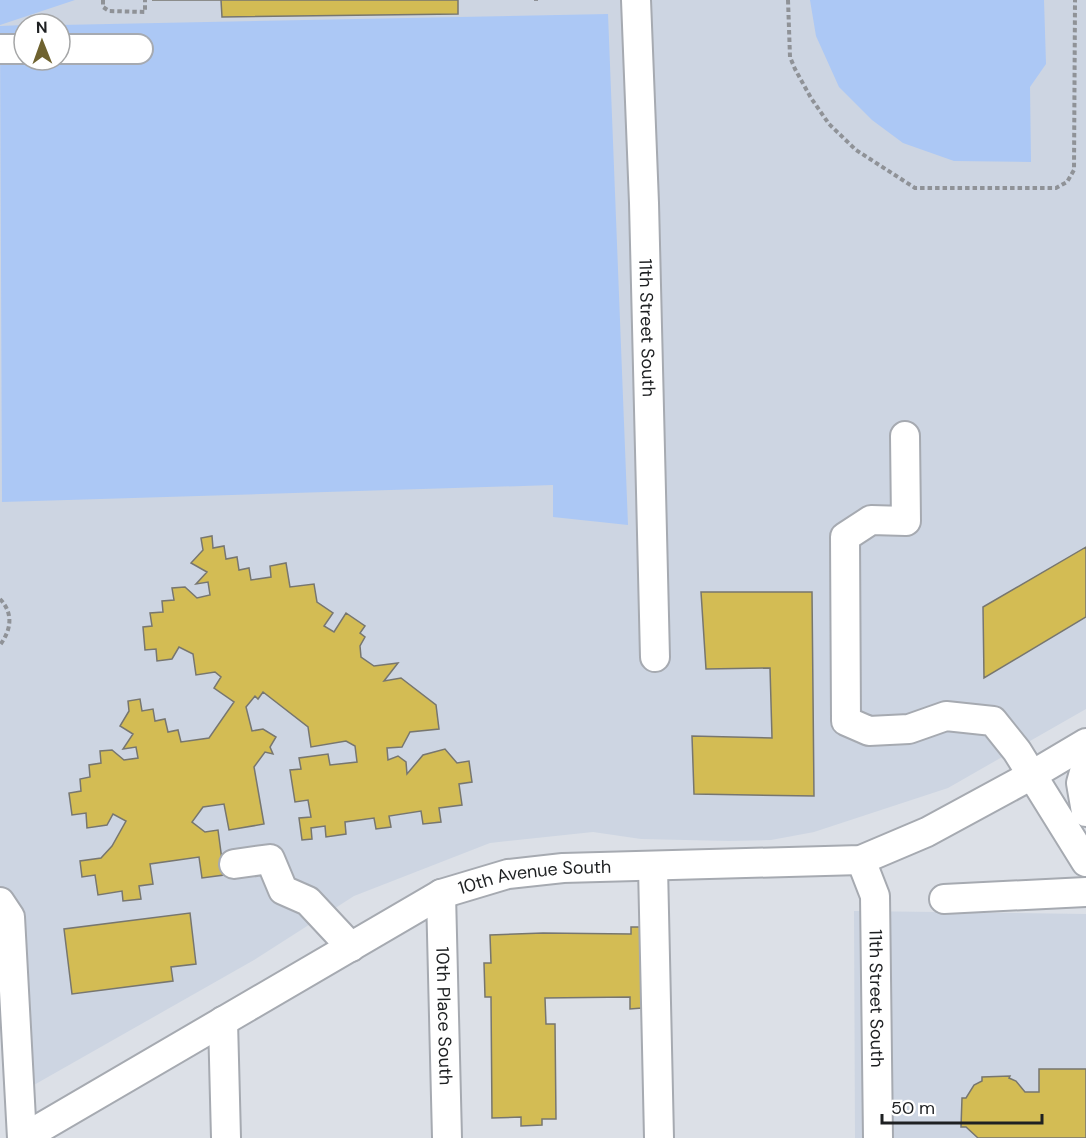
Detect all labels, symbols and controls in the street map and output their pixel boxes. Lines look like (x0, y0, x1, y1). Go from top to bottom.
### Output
north arrow (12, 12, 72, 72)
text: N (36, 17, 48, 38)
street label: 11th Street South (633, 258, 661, 397)
street label: 10th Avenue South (455, 855, 612, 900)
street label: 11th Street South (863, 929, 889, 1068)
street label: 10th Place South (430, 946, 458, 1086)
scale bar (882, 1087, 1042, 1125)
text: 50 m (891, 1096, 935, 1120)

